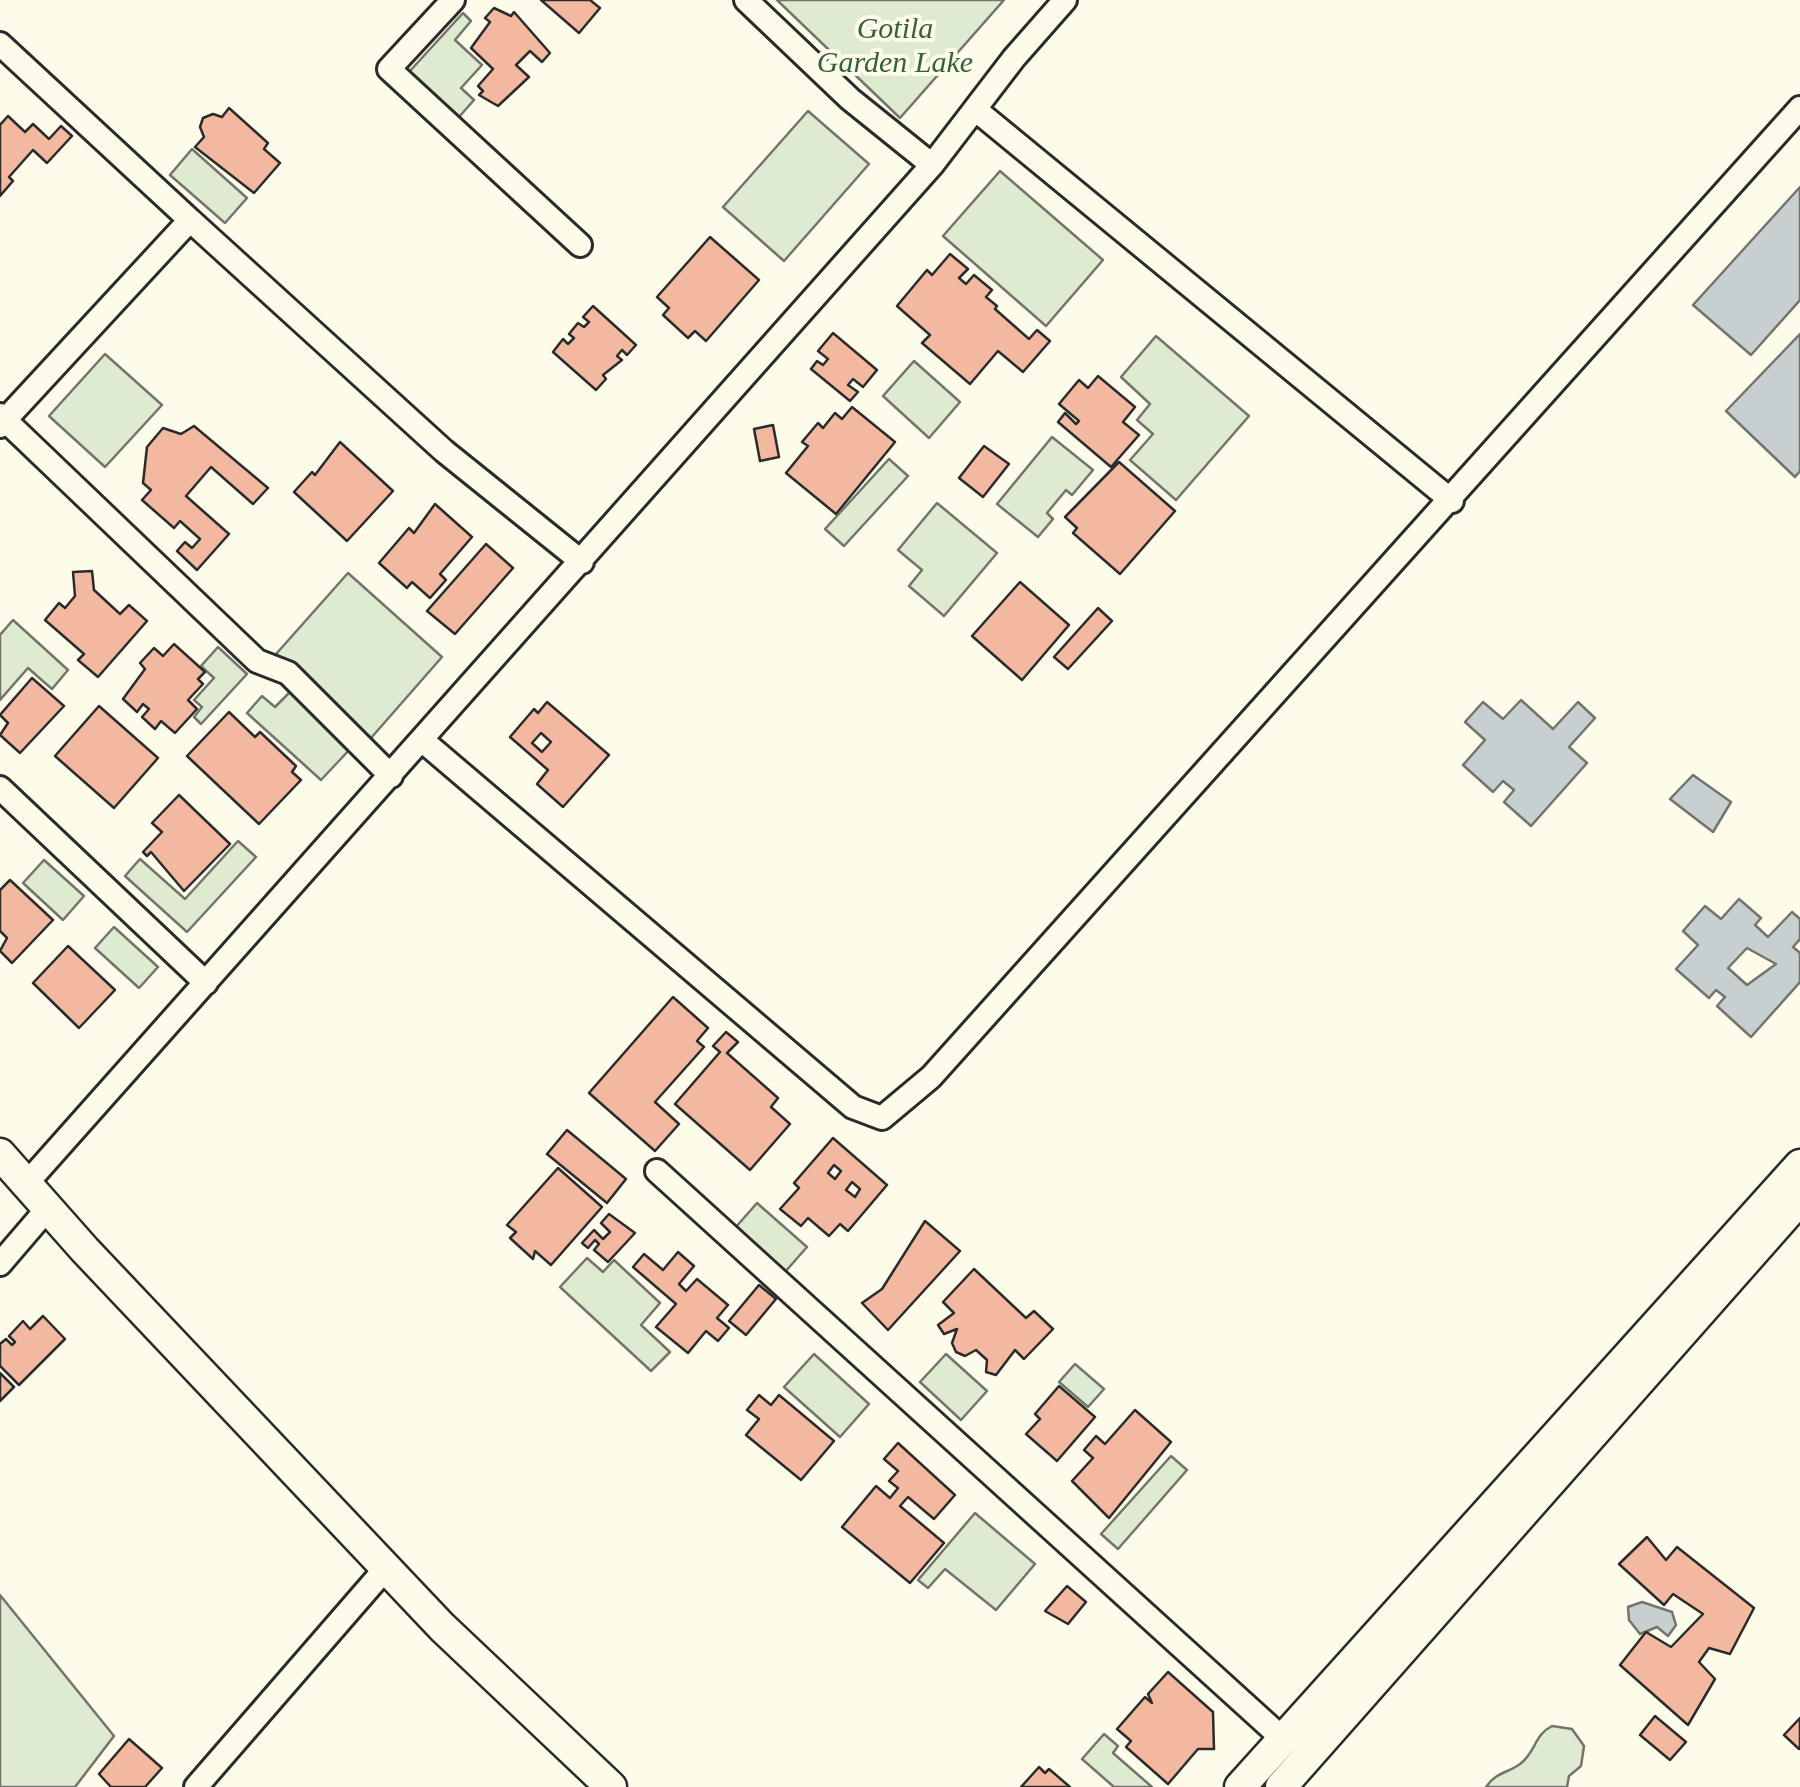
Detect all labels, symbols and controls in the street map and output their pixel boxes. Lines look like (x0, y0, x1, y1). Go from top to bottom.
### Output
park label: Gotila Garden Lake (817, 12, 973, 82)

